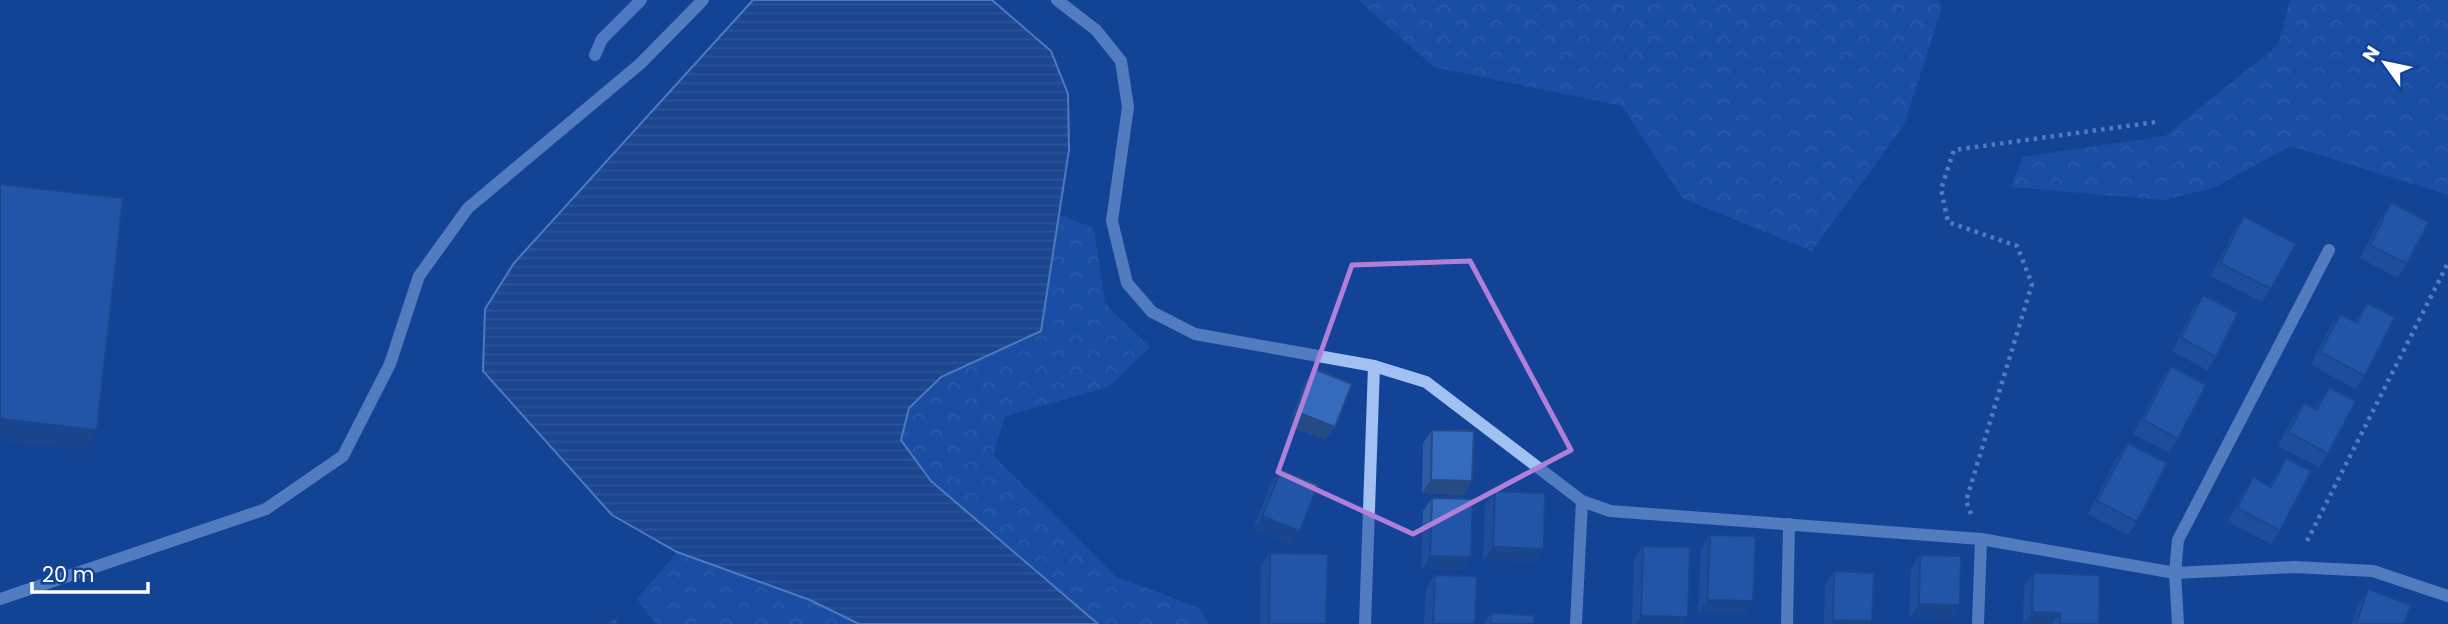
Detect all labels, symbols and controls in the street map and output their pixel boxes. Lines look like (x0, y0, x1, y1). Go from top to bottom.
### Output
north arrow (2350, 28, 2420, 98)
text: N (2356, 41, 2386, 67)
scale bar (32, 550, 147, 594)
text: 20 m (42, 560, 95, 589)

